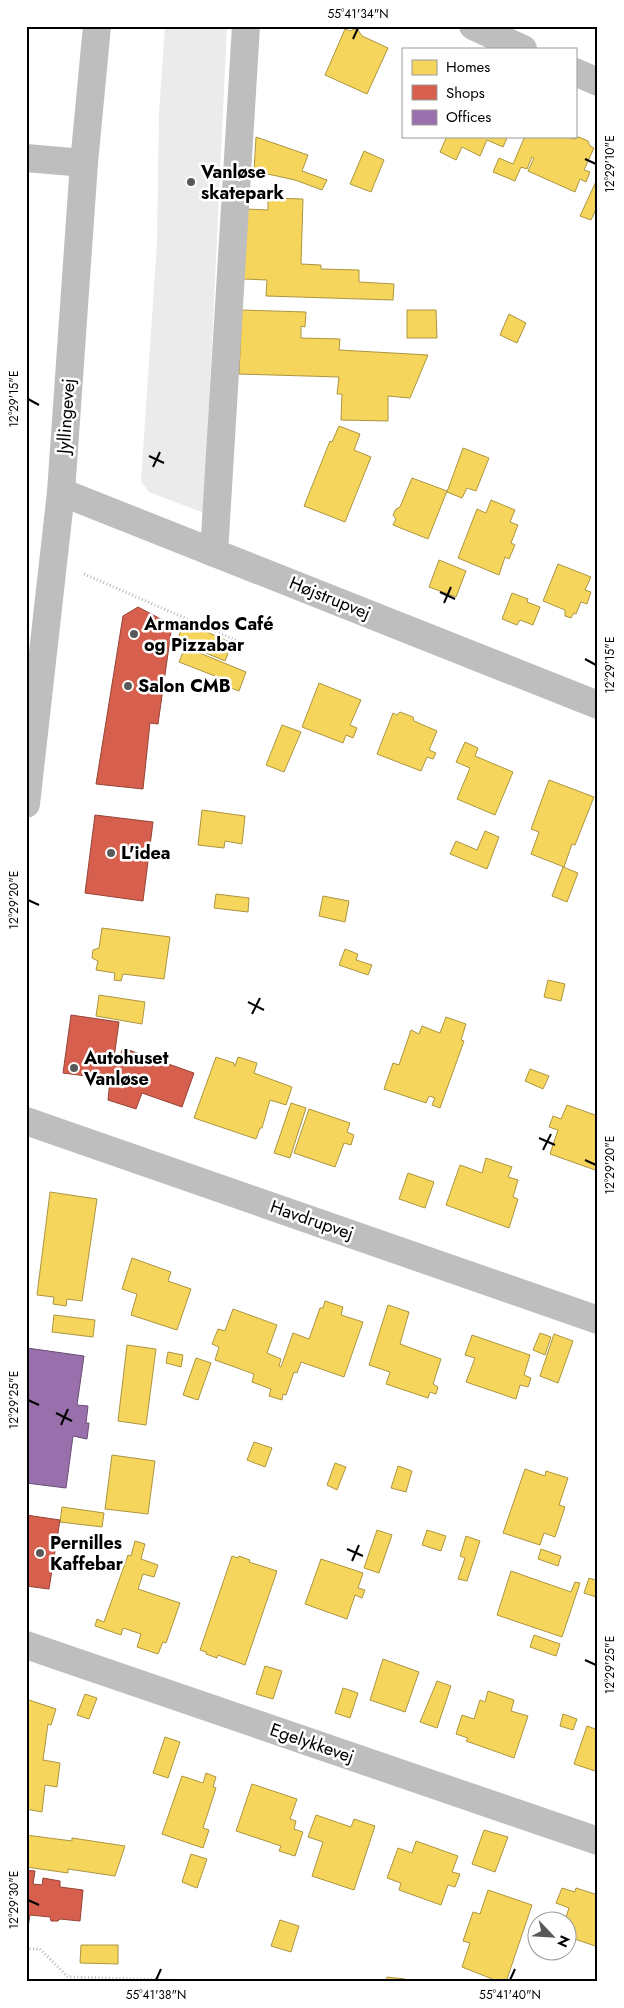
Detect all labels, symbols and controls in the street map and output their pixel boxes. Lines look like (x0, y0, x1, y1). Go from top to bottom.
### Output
text: 55°41'34"N (327, 5, 389, 23)
legend (402, 48, 576, 138)
text: Homes (446, 56, 490, 78)
text: Shops (446, 82, 485, 104)
text: Offices (446, 106, 491, 128)
text: 12°29'10"E (601, 135, 619, 193)
place label: Vanløse skatepark (200, 159, 285, 206)
marker: Vanløse skatepark (185, 176, 197, 188)
text: 12°29'15"E (5, 370, 23, 428)
street label: Jyllingevej (50, 378, 82, 456)
street label: Højstrupvej (285, 570, 375, 626)
place label: Armandos Café og Pizzabar (143, 611, 274, 658)
marker: Armandos Café og Pizzabar (128, 628, 140, 640)
text: 12°29'15"E (601, 636, 619, 694)
place label: Salon CMB (138, 673, 231, 699)
marker: Salon CMB (122, 680, 134, 692)
place label: L'idea (121, 840, 171, 866)
marker: L'idea (105, 847, 117, 859)
text: 12°29'20"E (5, 871, 23, 929)
place label: Autohuset Vanløse (83, 1045, 169, 1092)
marker: Autohuset Vanløse (68, 1062, 80, 1074)
text: 12°29'20"E (601, 1136, 619, 1194)
street label: Havdrupvej (267, 1194, 357, 1246)
text: 12°29'25"E (5, 1371, 23, 1429)
place label: Pernilles Kaffebar (50, 1530, 124, 1577)
marker: Pernilles Kaffebar (34, 1547, 46, 1559)
text: 12°29'25"E (601, 1636, 619, 1694)
street label: Egelykkevej (266, 1716, 358, 1770)
text: 12°29'30"E (5, 1871, 23, 1929)
north arrow (526, 1910, 576, 1960)
text: N (552, 1932, 575, 1951)
text: 55°41'38"N (126, 1986, 186, 2004)
text: 55°41'40"N (479, 1986, 541, 2004)

